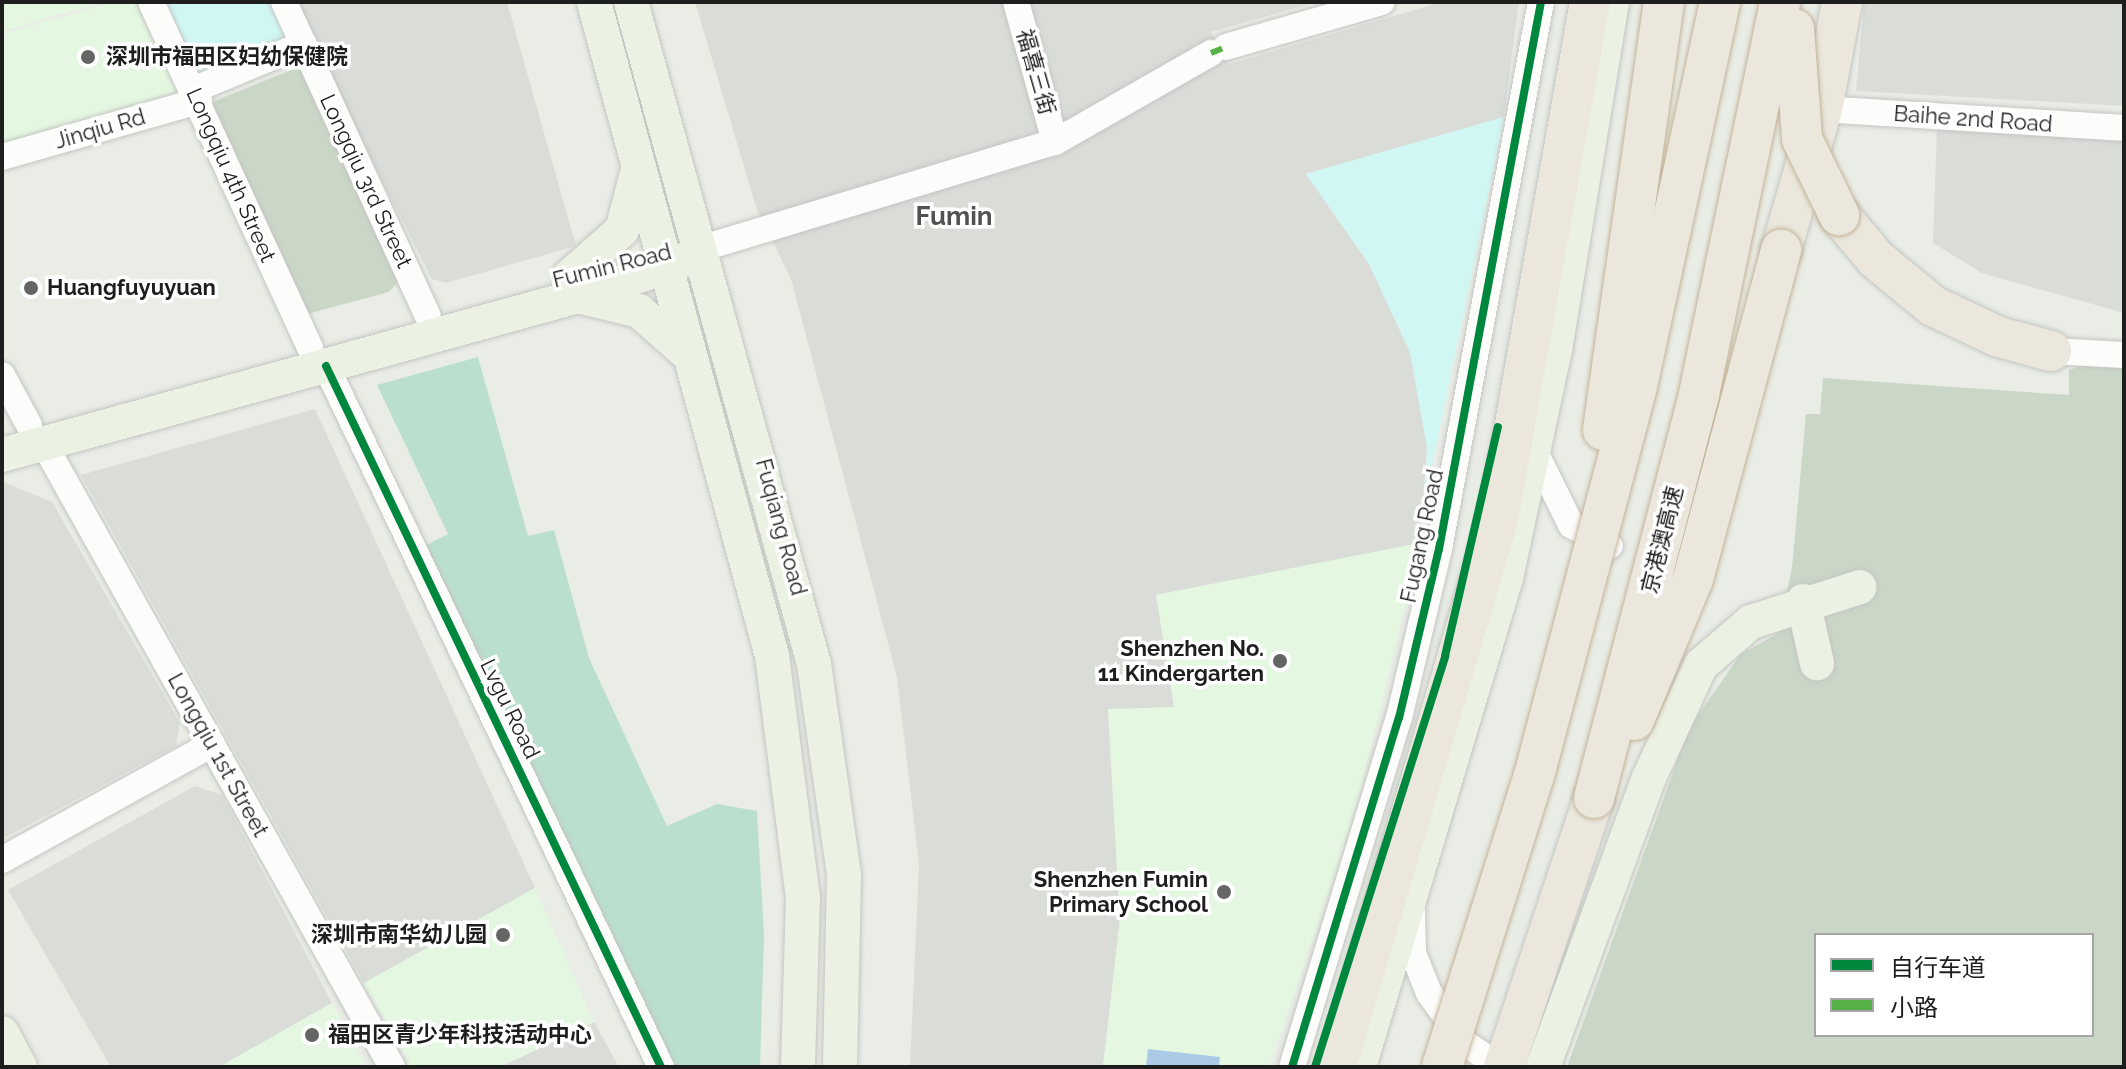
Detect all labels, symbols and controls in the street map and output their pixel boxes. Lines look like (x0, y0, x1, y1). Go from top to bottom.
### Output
street label: 福喜三街 (1011, 26, 1061, 118)
place label: 深圳市福田区妇幼保健院 (106, 44, 348, 70)
marker: 深圳市福田区妇幼保健院 (77, 46, 99, 68)
street label: Longqiu 4th Street (181, 84, 281, 266)
street label: Longqiu 3rd Street (314, 90, 418, 272)
street label: Baihe 2nd Road (1893, 100, 2053, 138)
street label: Jinqiu Rd (52, 104, 148, 154)
district label: Fumin (916, 201, 992, 233)
street label: Fumin Road (550, 238, 674, 294)
place label: Huangfuyuyuan (47, 275, 216, 301)
marker: Huangfuyuyuan (22, 279, 40, 297)
street label: Fuqiang Road (750, 456, 812, 598)
street label: Fugang Road (1395, 467, 1449, 605)
street label: 京港澳高速 (1636, 483, 1688, 597)
place label: Shenzhen No. 11 Kindergarten (1098, 635, 1264, 686)
marker: Shenzhen No. 11 Kindergarten (1271, 652, 1289, 670)
street label: Lvgu Road (475, 655, 545, 763)
street label: Longqiu 1st Street (162, 669, 274, 841)
place label: Shenzhen Fumin Primary School (1034, 866, 1208, 918)
marker: Shenzhen Fumin Primary School (1215, 883, 1233, 901)
place label: 深圳市南华幼儿园 (311, 922, 487, 948)
marker: 深圳市南华幼儿园 (494, 926, 512, 944)
legend (1814, 933, 2094, 1037)
text: 自行车道 (1890, 953, 1986, 982)
text: 小路 (1890, 993, 1938, 1022)
place label: 福田区青少年科技活动中心 (328, 1022, 592, 1048)
marker: 福田区青少年科技活动中心 (303, 1026, 321, 1044)

